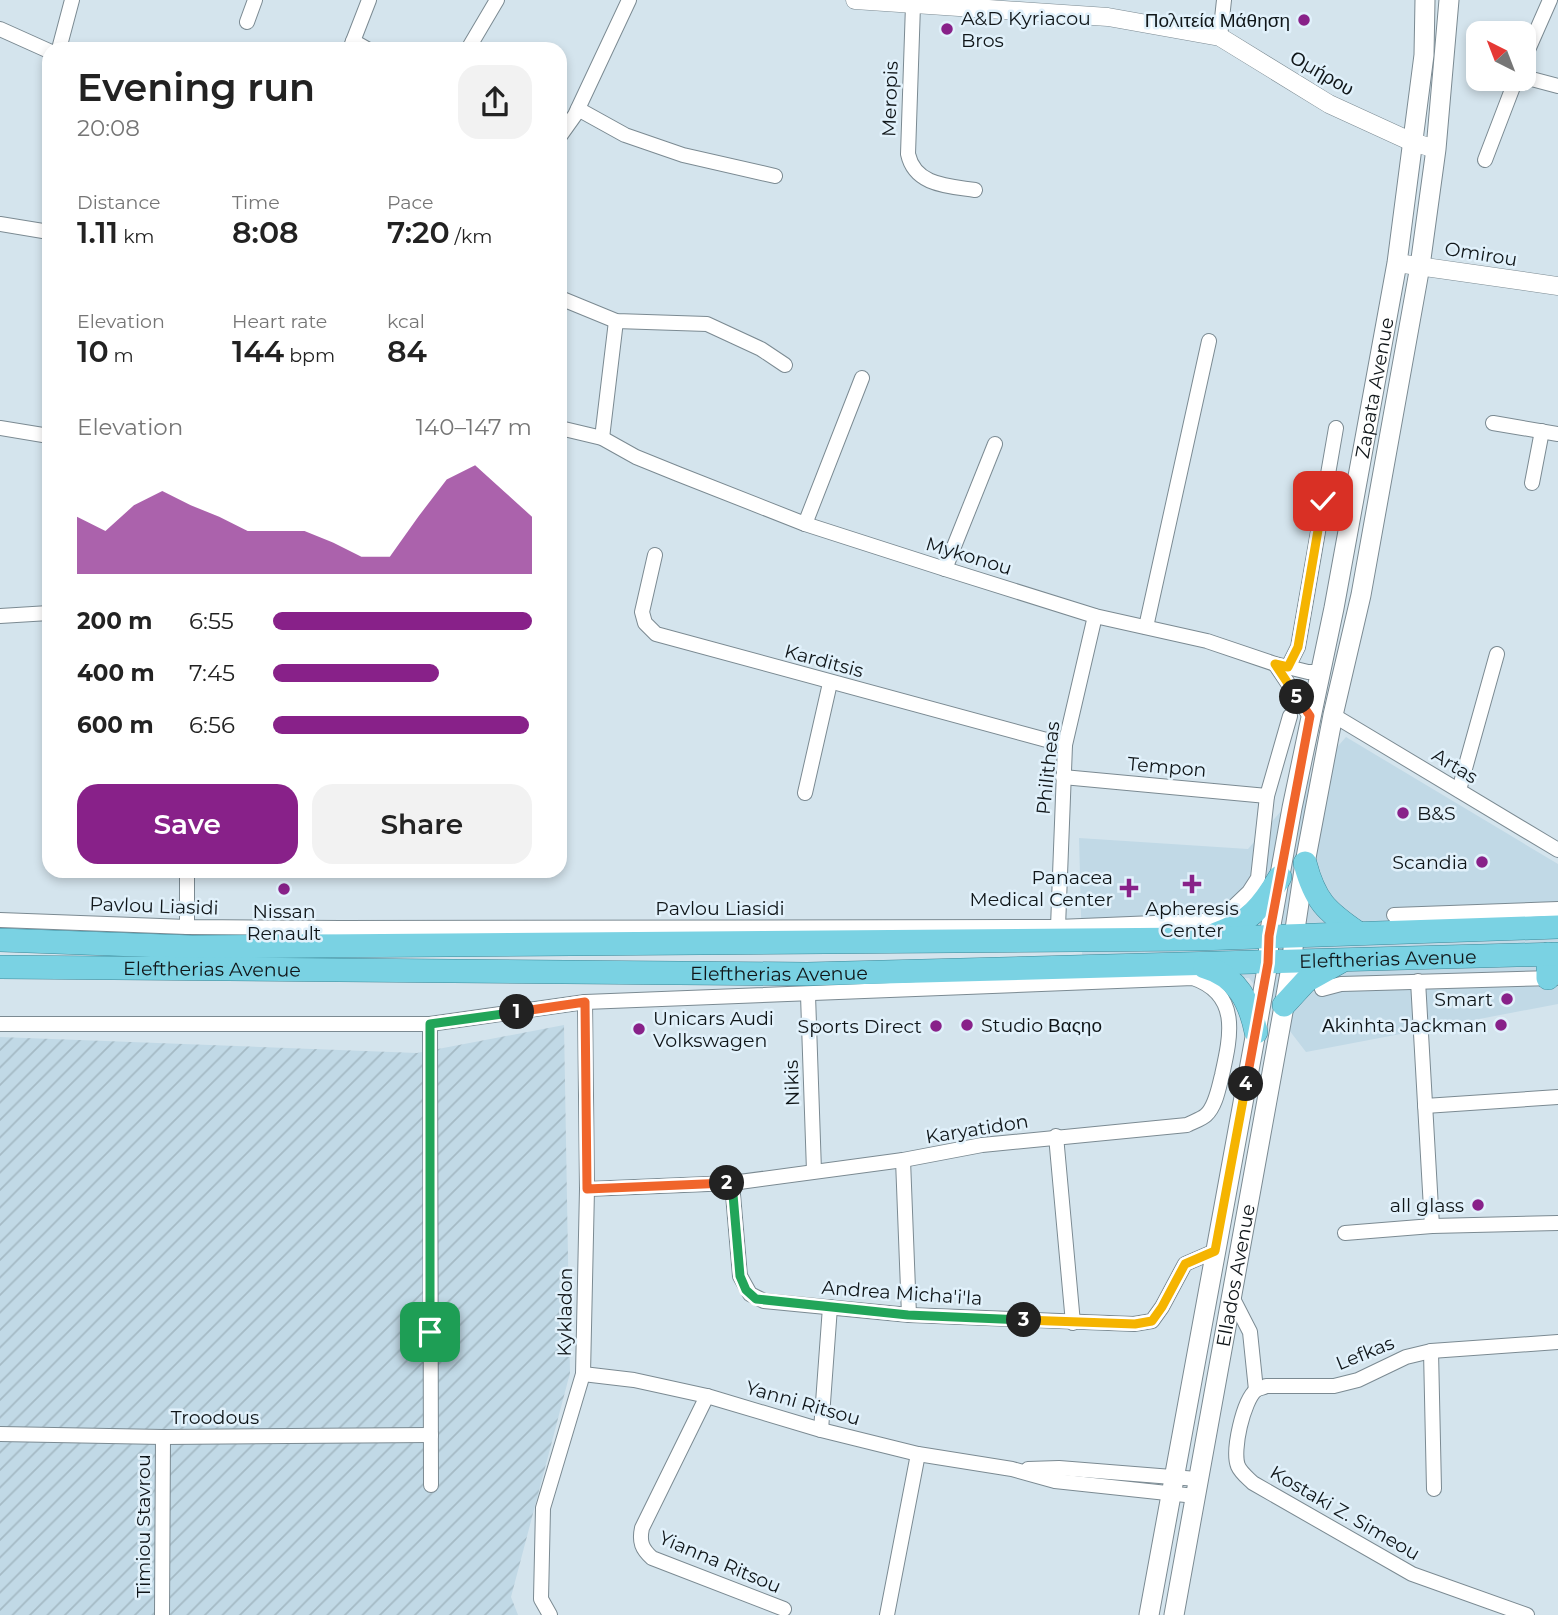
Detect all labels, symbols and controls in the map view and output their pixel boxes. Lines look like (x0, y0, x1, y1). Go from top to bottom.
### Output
place label: A&D Kyriacou Bros (961, 7, 1091, 52)
place label: Πολιτεία Μάθηση (1145, 9, 1290, 32)
marker: Πολιτεία Μάθηση (1296, 12, 1312, 28)
marker: A&D Kyriacou Bros (939, 21, 955, 37)
north arrow (1466, 21, 1536, 91)
map controls (1466, 21, 1536, 91)
street label: Ομήρου (1286, 46, 1358, 100)
street label: Meropis (877, 61, 903, 137)
text: Evening run (77, 64, 315, 111)
button: share (458, 65, 532, 139)
text: 20:08 (77, 114, 140, 142)
text: Distance (77, 191, 160, 214)
text: Time (232, 191, 280, 214)
text: Pace (387, 191, 434, 214)
text: 1.11 (77, 214, 118, 251)
text: 8:08 (232, 214, 299, 251)
text: 7:20 (387, 214, 450, 251)
text: km (118, 225, 155, 248)
text: /km (450, 225, 492, 248)
street label: Omirou (1443, 237, 1519, 271)
text: Elevation (77, 310, 165, 333)
text: Heart rate (232, 310, 327, 333)
text: kcal (387, 310, 425, 333)
street label: Zapata Avenue (1350, 315, 1398, 460)
text: 10 (77, 333, 109, 370)
text: 144 (232, 333, 284, 370)
text: 84 (387, 333, 427, 370)
text: m (109, 344, 134, 367)
text: bpm (284, 344, 335, 367)
text: Elevation (77, 413, 183, 441)
text: 140–147 m (416, 413, 532, 441)
pin (1293, 471, 1353, 531)
icon: check (1304, 482, 1342, 520)
street label: Mykonou (923, 532, 1015, 580)
text: 200 m (77, 607, 152, 635)
text: 6:55 (189, 607, 234, 635)
street label: Karditsis (782, 639, 866, 683)
text: 400 m (77, 659, 155, 687)
text: 7:45 (189, 659, 235, 687)
pin: 5 (1280, 680, 1314, 714)
text: 5 (1291, 685, 1302, 708)
text: 600 m (77, 711, 154, 739)
text: 6:56 (189, 711, 235, 739)
street label: Philitheas (1032, 720, 1064, 816)
street label: Artas (1428, 743, 1482, 789)
street label: Tempon (1127, 752, 1207, 782)
button: Save (77, 784, 298, 864)
button: Share (312, 784, 532, 864)
place label: B&S (1417, 802, 1456, 825)
marker: B&S (1395, 805, 1411, 821)
place label: Scandia (1392, 851, 1468, 874)
marker: Scandia (1474, 854, 1490, 870)
place label: Panacea Medical Center (970, 866, 1113, 911)
marker: Apheresis Center (1182, 874, 1202, 894)
marker: Panacea Medical Center (1119, 878, 1139, 898)
marker: Nissan Renault (276, 881, 292, 897)
street label: Pavlou Liasidi (89, 892, 219, 920)
street label: Pavlou Liasidi (655, 897, 785, 920)
place label: Apheresis Center (1145, 897, 1239, 942)
place label: Nissan Renault (247, 900, 322, 945)
street label: Eleftherias Avenue (1299, 945, 1477, 972)
street label: Eleftherias Avenue (123, 957, 301, 981)
street label: Eleftherias Avenue (690, 961, 868, 986)
place label: Smart (1434, 988, 1493, 1011)
marker: Smart (1499, 991, 1515, 1007)
pin: 1 (500, 995, 534, 1030)
text: 1 (513, 1000, 520, 1023)
place label: Unicars Audi Volkswagen (653, 1007, 774, 1052)
place label: Studio Βαςηο (981, 1014, 1102, 1037)
place label: Αkinhta Jackman (1322, 1014, 1487, 1037)
place label: Sports Direct (797, 1015, 922, 1038)
marker: Studio Βαςηο (959, 1017, 975, 1033)
marker: Αkinhta Jackman (1493, 1017, 1509, 1033)
marker: Sports Direct (928, 1018, 944, 1034)
marker: Unicars Audi Volkswagen (631, 1021, 647, 1037)
street label: Nikis (780, 1059, 804, 1107)
pin: 4 (1228, 1066, 1264, 1102)
text: 4 (1239, 1072, 1252, 1095)
street label: Karyatidon (924, 1110, 1030, 1148)
pin: 2 (710, 1166, 744, 1200)
text: 2 (721, 1171, 732, 1194)
place label: all glass (1390, 1194, 1464, 1217)
marker: all glass (1470, 1197, 1486, 1213)
street label: Ellados Avenue (1211, 1202, 1260, 1349)
street label: Kykladon (553, 1267, 577, 1357)
street label: Andrea Micha'i'la (821, 1276, 983, 1310)
pin (400, 1302, 460, 1362)
pin: 3 (1006, 1302, 1042, 1338)
text: 3 (1018, 1308, 1029, 1331)
icon: arrive (411, 1313, 449, 1351)
street label: Lefkas (1333, 1331, 1397, 1375)
street label: Yanni Ritsou (743, 1376, 863, 1430)
street label: Troodous (171, 1406, 259, 1429)
street label: Timiou Stavrou (132, 1454, 155, 1598)
street label: Kostaki Z. Simeou (1266, 1461, 1424, 1565)
street label: Yianna Ritsou (655, 1526, 785, 1598)

